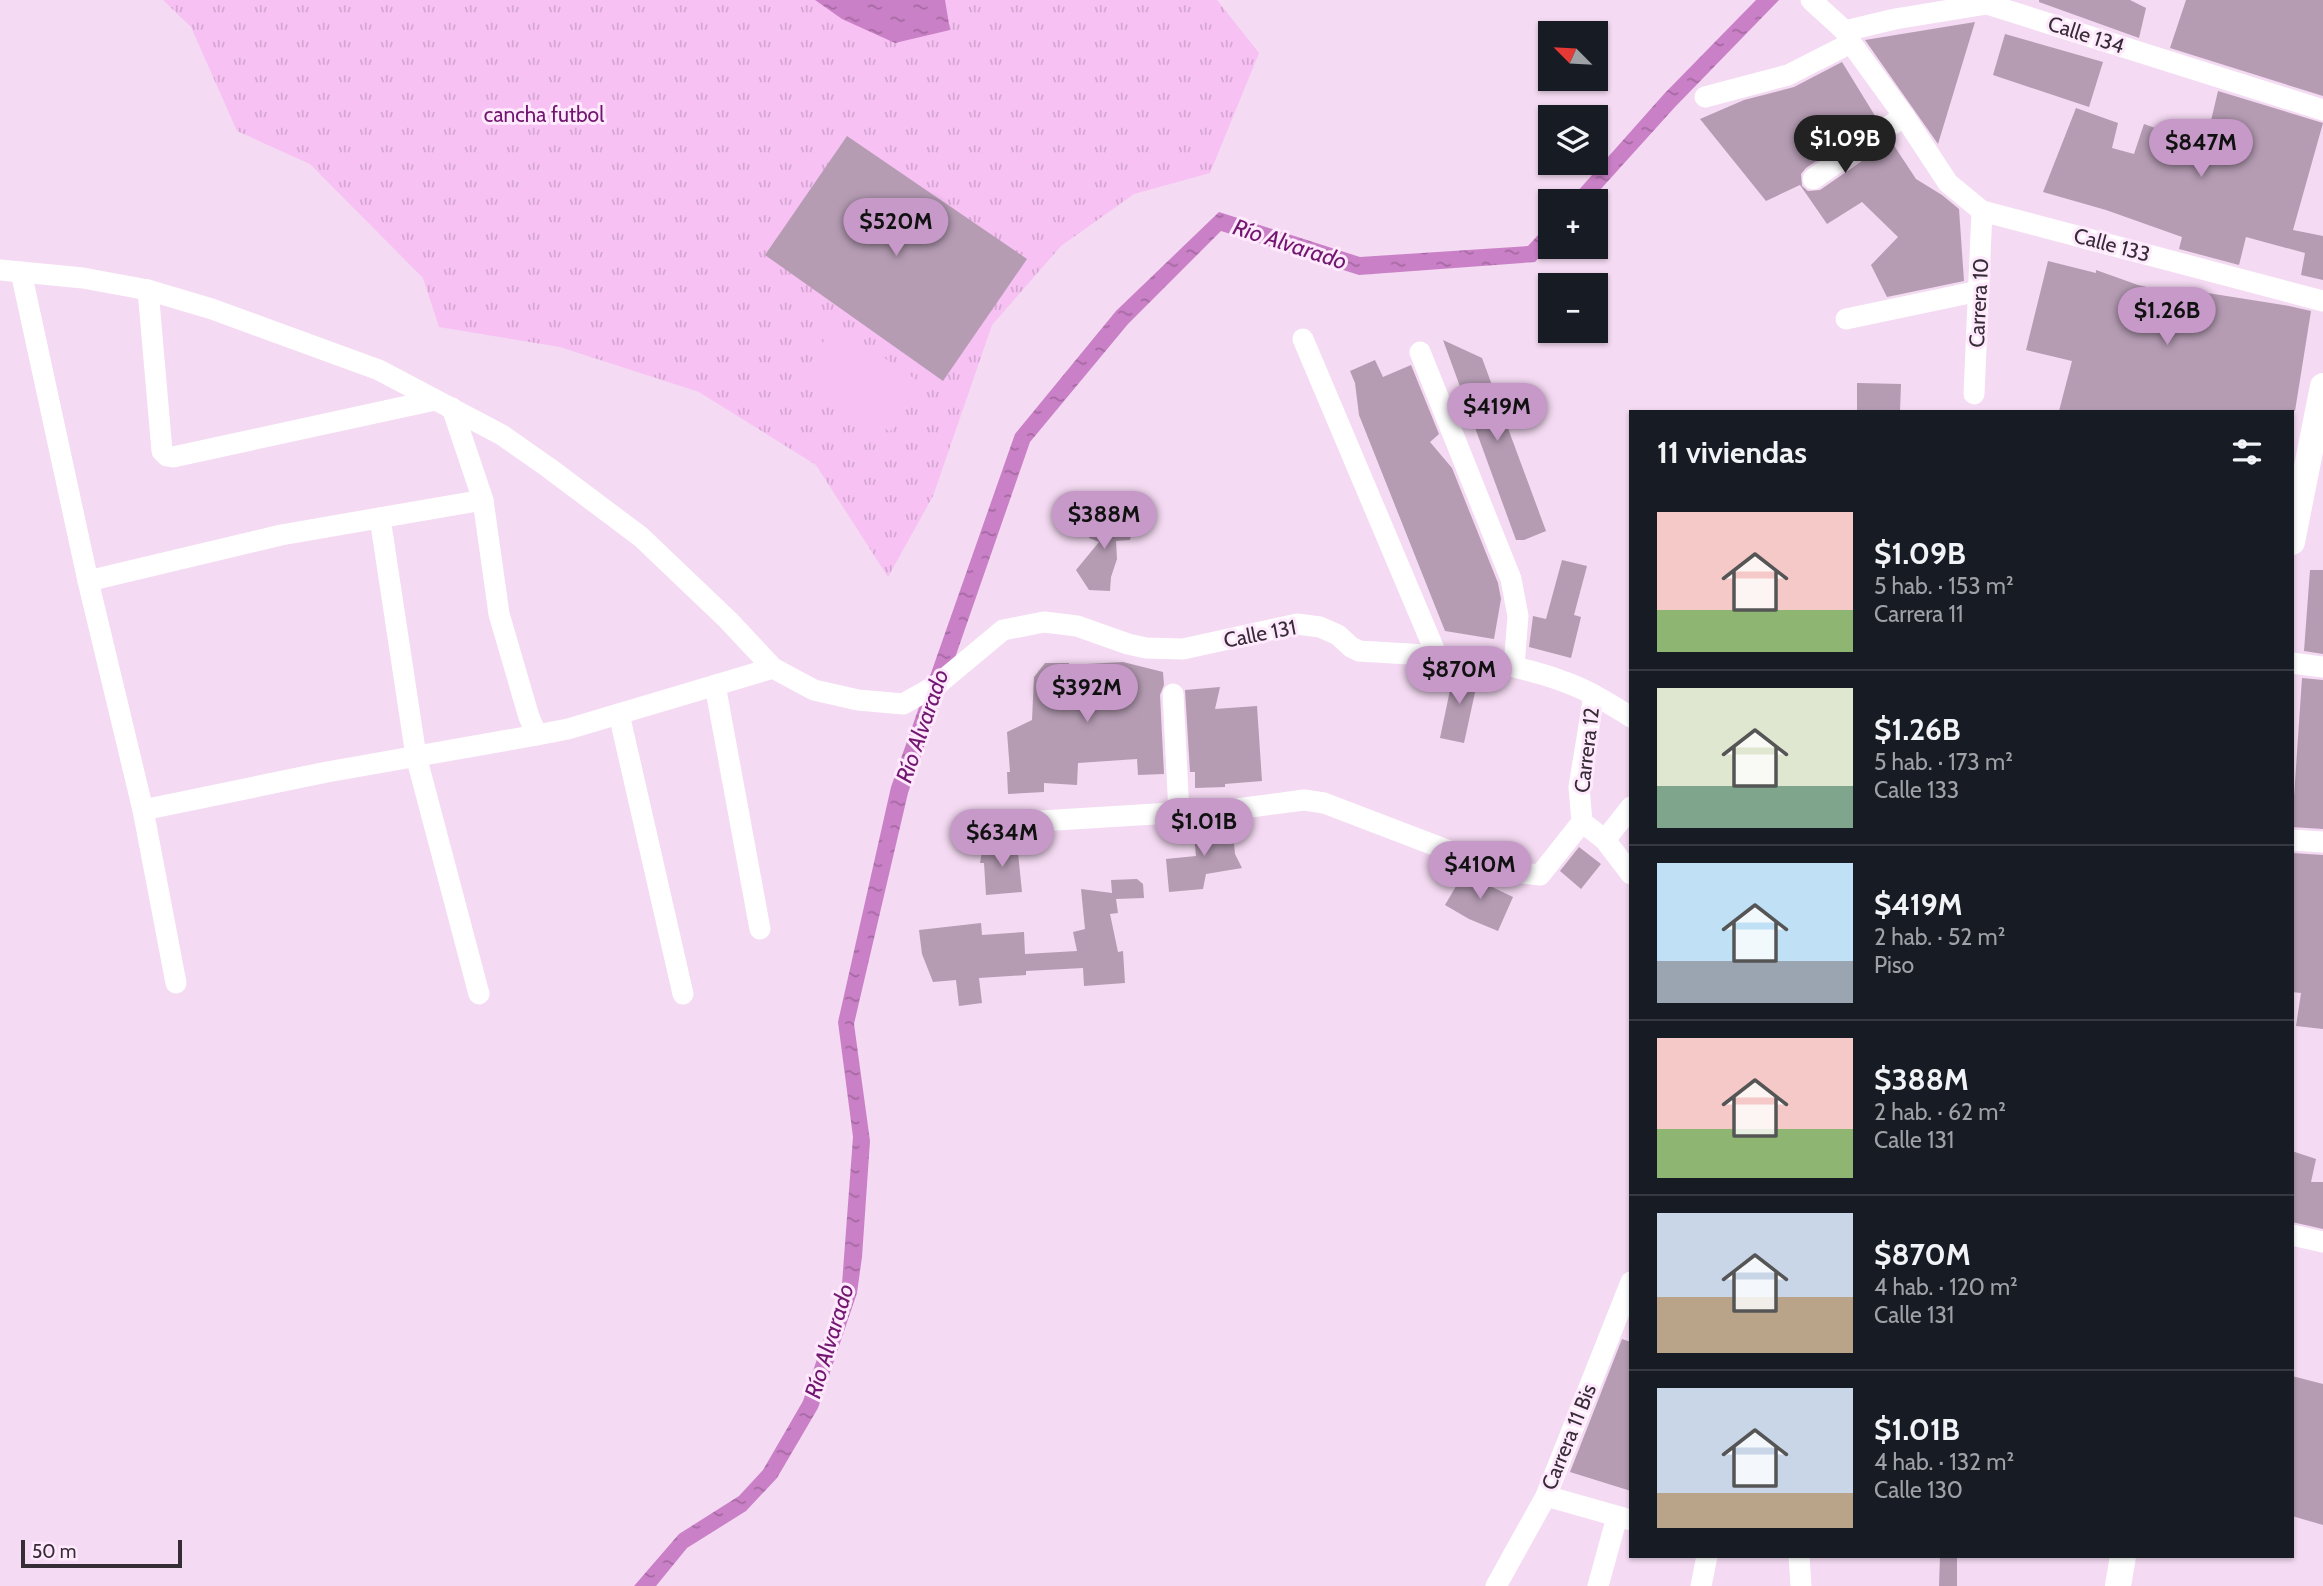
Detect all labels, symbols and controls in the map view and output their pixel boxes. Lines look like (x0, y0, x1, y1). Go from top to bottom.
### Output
street label: Calle 134 (2045, 10, 2127, 59)
north arrow (1538, 21, 1608, 91)
map controls (1538, 21, 1608, 343)
park label: cancha futbol (484, 102, 604, 127)
button: layers (1538, 105, 1608, 175)
pin: $1.09B (1788, 116, 1902, 175)
pin: $847M (2152, 120, 2250, 179)
text: $1.09B (1810, 124, 1880, 152)
text: $847M (2165, 128, 2237, 156)
button: + (1538, 189, 1608, 259)
pin: $520M (847, 198, 945, 258)
text: $520M (859, 207, 933, 235)
water label: Río Alvarado (1230, 212, 1350, 276)
street label: Calle 133 (2071, 222, 2153, 267)
street label: Carrera 10 (1964, 258, 1993, 348)
button: − (1538, 273, 1608, 343)
pin: $1.26B (2110, 288, 2224, 347)
text: $1.26B (2134, 296, 2200, 324)
pin: $419M (1448, 384, 1546, 443)
text: $419M (1463, 392, 1531, 420)
icon: filters (2228, 433, 2266, 471)
text: 11 viviendas (1657, 434, 1807, 471)
pin: $388M (1055, 491, 1153, 551)
text: $388M (1068, 500, 1140, 528)
text: $1.09B (1874, 535, 1966, 572)
icon: home (1713, 540, 1797, 624)
text: 5 hab. · 153 m² (1874, 572, 2014, 600)
text: Carrera 11 (1874, 600, 1964, 628)
street label: Calle 131 (1222, 614, 1298, 653)
pin: $870M (1410, 646, 1508, 706)
text: $870M (1422, 655, 1496, 683)
pin: $392M (1038, 664, 1136, 724)
water label: Río Alvarado (890, 666, 954, 786)
text: $392M (1052, 673, 1122, 701)
street label: Carrera 12 (1569, 706, 1604, 794)
text: $1.26B (1874, 711, 1961, 748)
icon: home (1713, 716, 1797, 800)
text: 5 hab. · 173 m² (1874, 748, 2013, 776)
text: Calle 133 (1874, 776, 1959, 804)
pin: $1.01B (1147, 798, 1261, 858)
text: $1.01B (1171, 807, 1237, 835)
pin: $634M (953, 810, 1051, 869)
text: $634M (966, 818, 1038, 846)
pin: $410M (1431, 842, 1529, 901)
text: $410M (1444, 850, 1516, 878)
text: $419M (1874, 886, 1962, 923)
icon: home (1713, 891, 1797, 975)
text: 2 hab. · 52 m² (1874, 923, 2005, 951)
text: Piso (1874, 951, 1914, 979)
text: $388M (1874, 1061, 1969, 1098)
icon: home (1713, 1066, 1797, 1150)
text: 2 hab. · 62 m² (1874, 1098, 2006, 1126)
text: Calle 131 (1874, 1126, 1954, 1154)
text: $870M (1874, 1236, 1971, 1273)
icon: home (1713, 1241, 1797, 1325)
text: 4 hab. · 120 m² (1874, 1273, 2018, 1301)
water label: Río Alvarado (798, 1281, 860, 1401)
text: Calle 131 (1874, 1301, 1954, 1329)
street label: Carrera 11 Bis (1536, 1380, 1601, 1493)
text: $1.01B (1874, 1411, 1960, 1448)
icon: home (1713, 1416, 1797, 1500)
text: 4 hab. · 132 m² (1874, 1448, 2014, 1476)
text: Calle 130 (1874, 1476, 1963, 1504)
scale bar (21, 1537, 182, 1569)
text: 50 m (32, 1540, 76, 1563)

